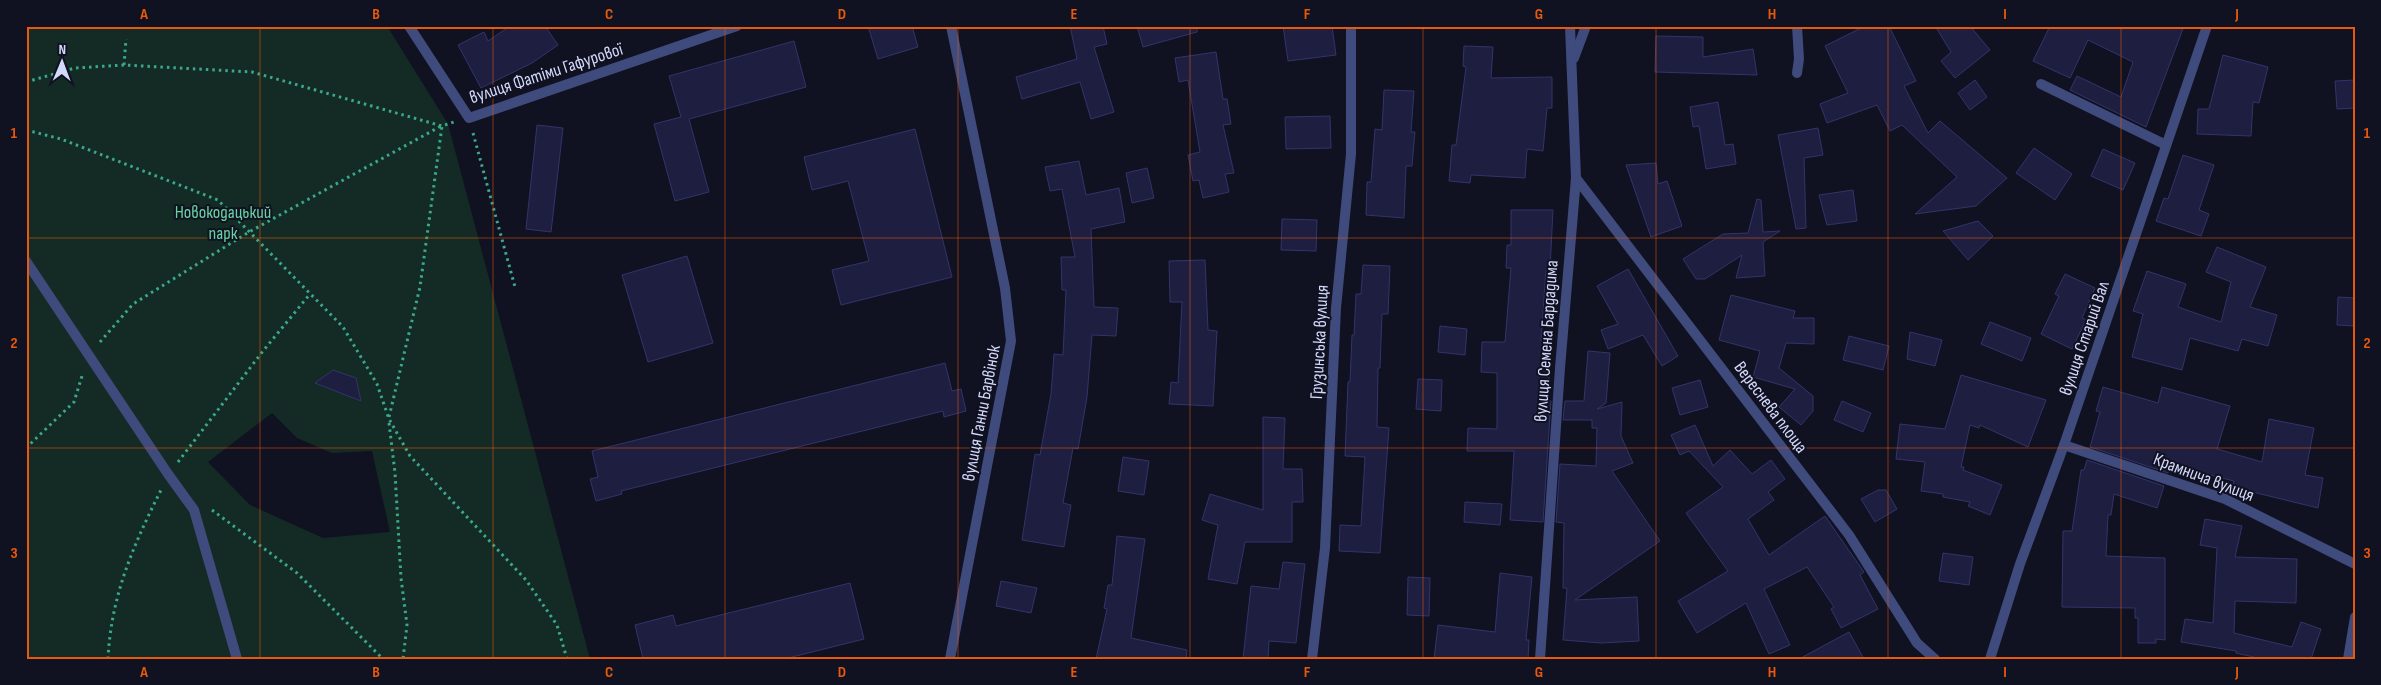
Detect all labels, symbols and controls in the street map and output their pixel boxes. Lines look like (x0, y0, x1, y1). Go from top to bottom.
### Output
text: A (139, 5, 148, 24)
text: B (372, 5, 380, 24)
text: C (605, 5, 613, 24)
text: D (838, 5, 846, 24)
text: E (1071, 5, 1078, 24)
text: F (1304, 5, 1311, 24)
text: G (1535, 5, 1543, 24)
text: H (1768, 5, 1776, 24)
text: I (2003, 5, 2007, 24)
text: J (2234, 5, 2239, 24)
north arrow (38, 38, 88, 88)
street label: вулиця Фатіми Гафурової (467, 39, 626, 108)
text: N (58, 41, 66, 58)
text: 1 (11, 124, 18, 143)
text: 1 (2364, 124, 2371, 143)
park label: Новокодацький парк (175, 202, 271, 244)
street label: вулиця Семена Бардадима (1530, 259, 1563, 423)
street label: вулиця Старий Вал (2055, 278, 2114, 398)
street label: Грузинська вулиця (1306, 284, 1333, 400)
text: 2 (10, 334, 18, 353)
text: 2 (2363, 334, 2371, 353)
street label: вулиця Ганни Барвінок (958, 343, 1005, 483)
street label: Вереснева площа (1729, 357, 1812, 457)
street label: Крамнича вулиця (2151, 449, 2257, 506)
text: 3 (10, 544, 18, 563)
text: 3 (2363, 544, 2371, 563)
text: A (139, 663, 148, 682)
text: B (372, 663, 380, 682)
text: C (605, 663, 613, 682)
text: D (838, 663, 846, 682)
text: E (1071, 663, 1078, 682)
text: F (1304, 663, 1311, 682)
text: G (1535, 663, 1543, 682)
text: H (1768, 663, 1776, 682)
text: I (2003, 663, 2007, 682)
text: J (2234, 663, 2239, 682)

